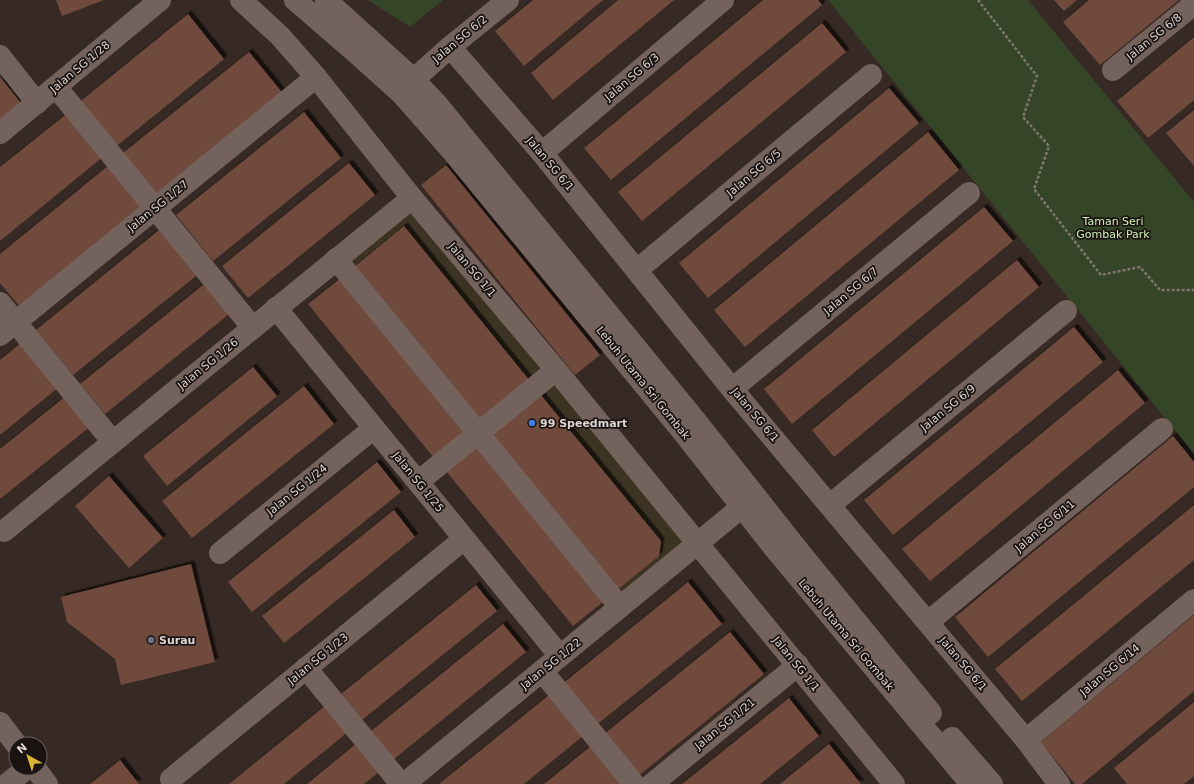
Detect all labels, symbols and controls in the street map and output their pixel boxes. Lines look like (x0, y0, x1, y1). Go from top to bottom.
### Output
street label: Jalan SG 6/8 (1123, 11, 1184, 64)
street label: Jalan SG 6/2 (429, 12, 490, 66)
street label: Jalan SG 1/28 (47, 38, 113, 96)
street label: Jalan SG 6/3 (601, 50, 662, 104)
street label: Jalan SG 6/1 (523, 133, 577, 194)
street label: Jalan SG 6/5 (723, 146, 784, 200)
street label: Jalan SG 1/27 (124, 178, 191, 235)
park label: Taman Seri Gombak Park (1076, 215, 1150, 241)
street label: Jalan SG 1/1 (445, 239, 499, 300)
street label: Jalan SG 6/7 (820, 264, 881, 318)
street label: Lebuh Utama Sri Gombak (593, 324, 693, 442)
street label: Jalan SG 1/26 (174, 336, 241, 393)
street label: Jalan SG 6/9 (917, 382, 978, 435)
street label: Jalan SG 6/1 (728, 384, 782, 445)
place label: 99 Speedmart (540, 417, 627, 430)
marker: 99 Speedmart (527, 418, 537, 428)
street label: Jalan SG 1/25 (389, 448, 446, 515)
street label: Jalan SG 1/24 (263, 462, 330, 519)
street label: Jalan SG 6/11 (1012, 497, 1078, 555)
street label: Lebuh Utama Sri Gombak (796, 577, 897, 694)
street label: Jalan SG 1/23 (284, 631, 351, 688)
street label: Jalan SG 1/1 (769, 633, 822, 694)
street label: Jalan SG 6/1 (936, 633, 990, 694)
place label: Surau (159, 634, 195, 647)
marker: Surau (146, 635, 156, 645)
street label: Jalan SG 1/22 (517, 636, 584, 693)
street label: Jalan SG 6/14 (1077, 641, 1143, 699)
street label: Jalan SG 1/21 (691, 696, 758, 753)
north arrow (8, 736, 48, 776)
text: N (14, 741, 30, 757)

